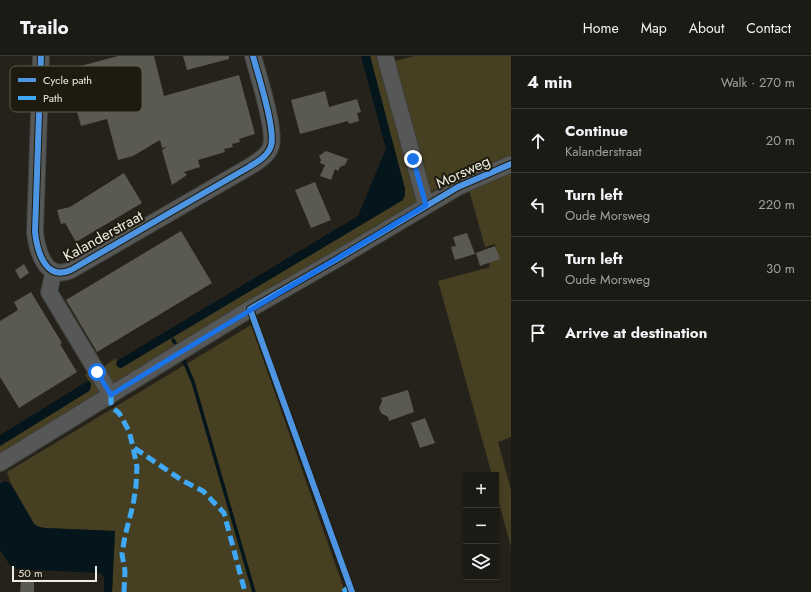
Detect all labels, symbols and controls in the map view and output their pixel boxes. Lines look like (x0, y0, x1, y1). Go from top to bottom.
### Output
text: Trailo (20, 14, 69, 41)
text: Home (583, 18, 619, 38)
text: Map (641, 18, 667, 38)
text: About (689, 18, 724, 38)
text: Contact (746, 18, 791, 38)
legend (10, 66, 142, 112)
text: 4 min (527, 70, 572, 94)
text: Cycle path (43, 72, 92, 88)
text: Walk · 270 m (721, 73, 795, 92)
text: Path (43, 90, 62, 106)
text: Continue (565, 120, 628, 142)
icon: ahead (527, 130, 549, 152)
text: 20 m (766, 131, 795, 150)
text: Kalanderstraat (565, 142, 642, 161)
route end (404, 150, 422, 168)
street label: Morsweg (432, 150, 494, 194)
text: Turn left (565, 184, 623, 206)
icon: left (527, 194, 549, 216)
text: 220 m (758, 195, 795, 214)
street label: Kalanderstraat (59, 205, 147, 267)
text: Oude Morsweg (565, 206, 650, 225)
text: Turn left (565, 248, 623, 270)
icon: left (527, 258, 549, 280)
text: 30 m (766, 259, 795, 278)
text: Oude Morsweg (565, 270, 650, 289)
icon: arrive (527, 322, 549, 344)
text: Arrive at destination (565, 322, 707, 344)
route start (88, 363, 106, 381)
map controls (463, 472, 499, 580)
button: + (463, 472, 499, 508)
button: − (463, 508, 499, 544)
button: layers (463, 544, 499, 580)
scale bar (12, 564, 97, 583)
text: 50 m (18, 565, 43, 581)

